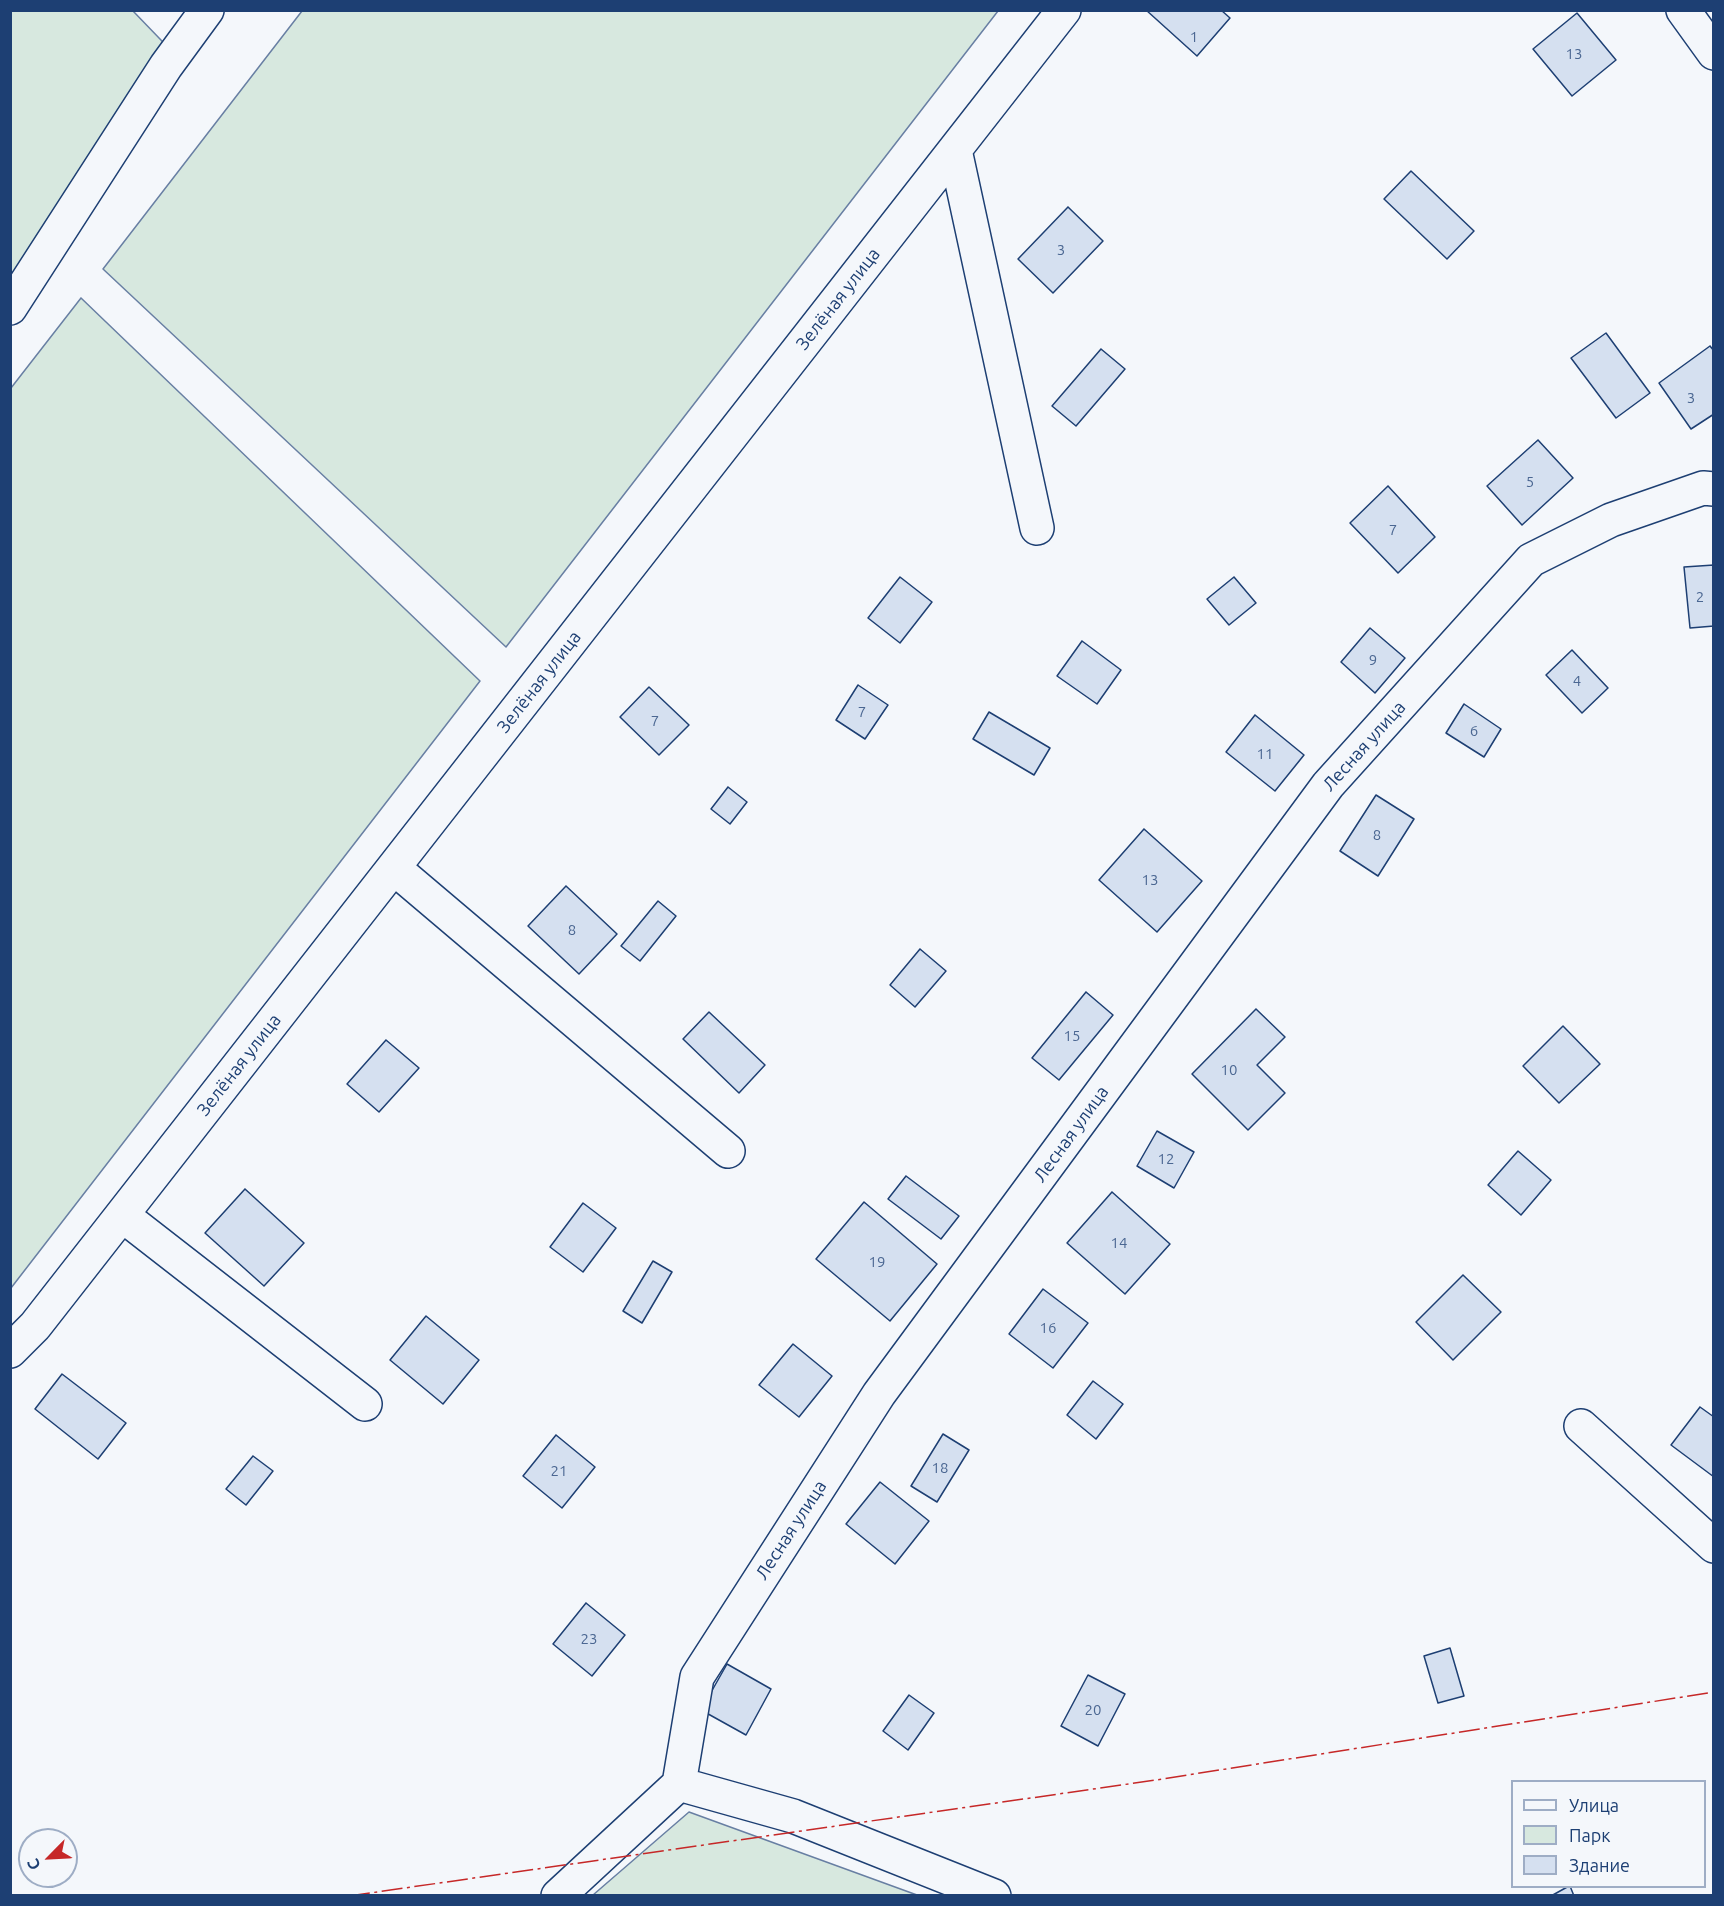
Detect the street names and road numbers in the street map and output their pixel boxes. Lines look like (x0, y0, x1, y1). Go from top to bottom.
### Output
street label: Зелёная улица (792, 244, 884, 354)
street label: Зелёная улица (493, 627, 585, 737)
street label: Лесная улица (1318, 697, 1410, 795)
street label: Зелёная улица (193, 1010, 285, 1120)
street label: Лесная улица (1029, 1082, 1113, 1186)
street label: Лесная улица (751, 1476, 831, 1584)

